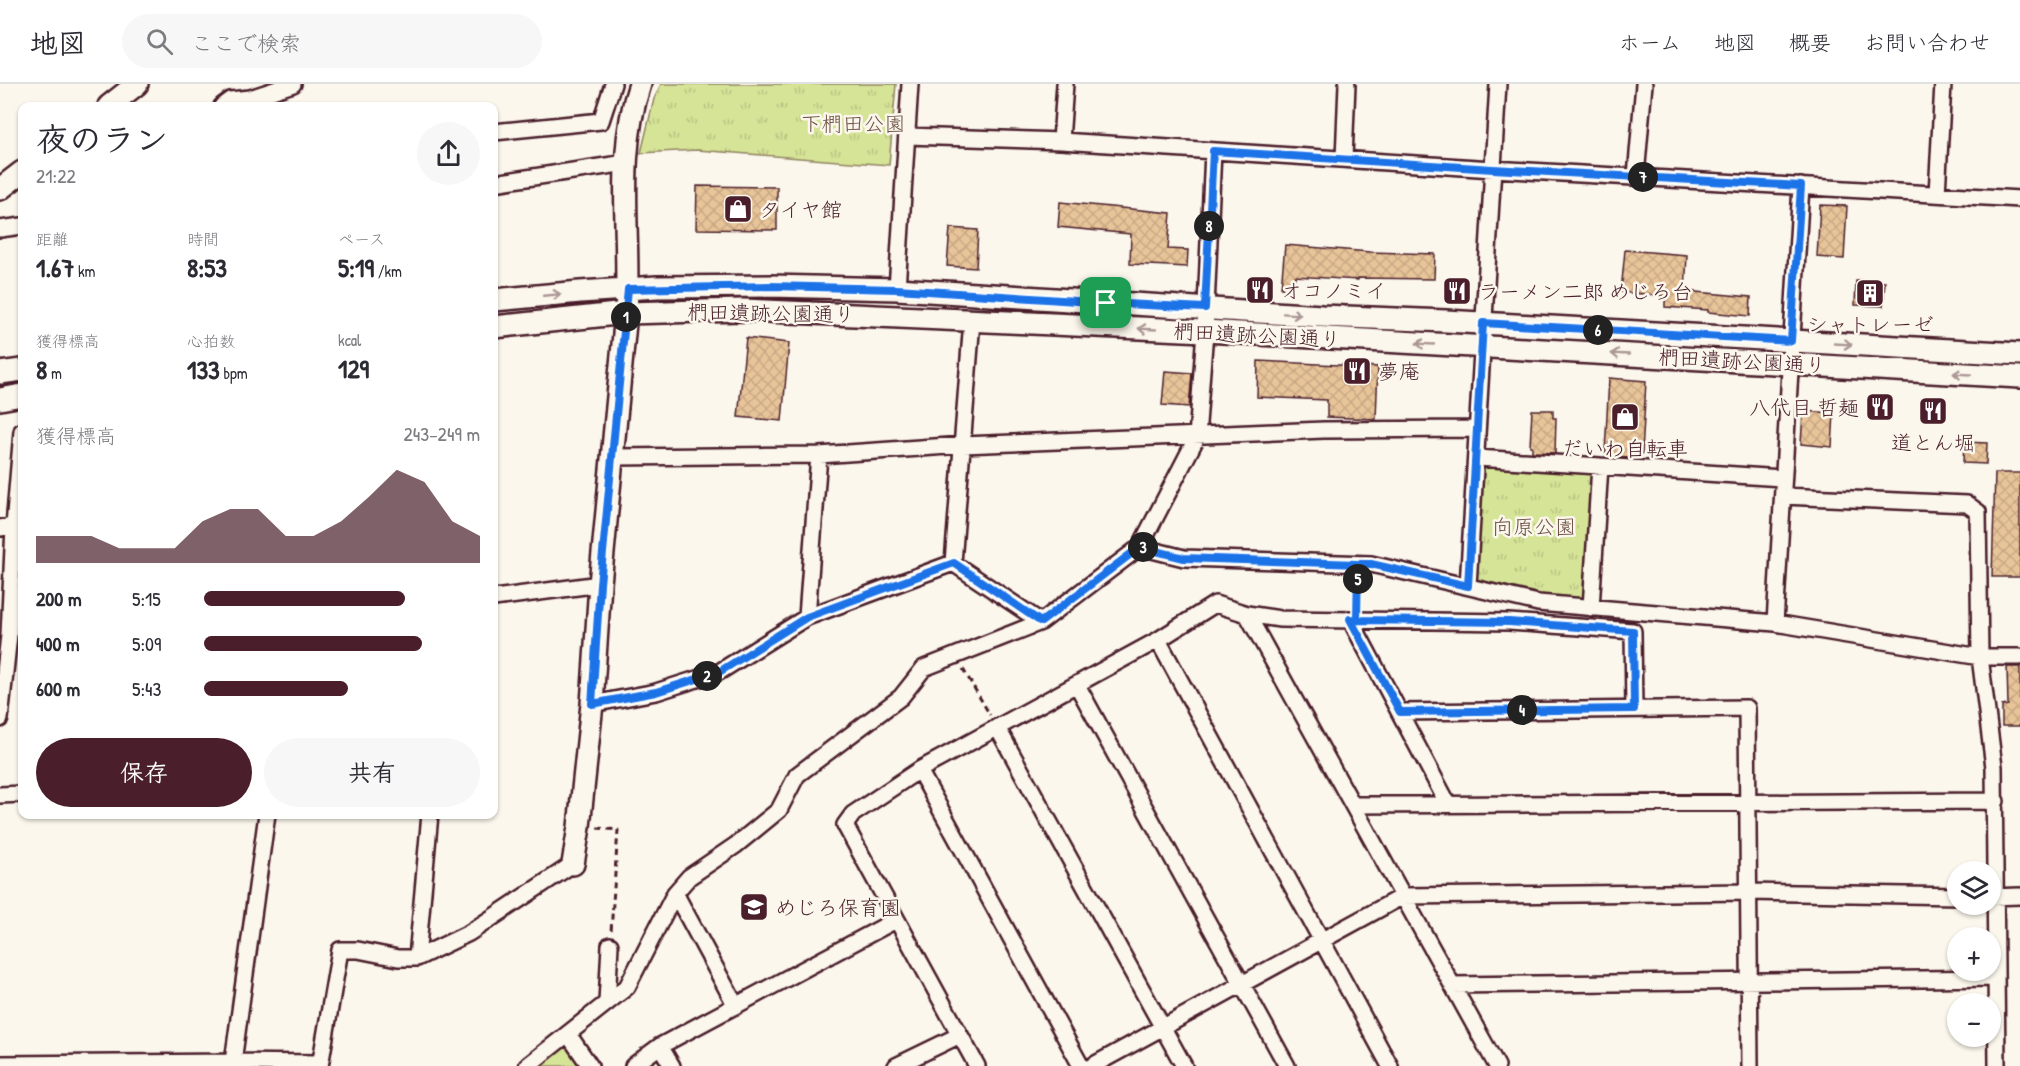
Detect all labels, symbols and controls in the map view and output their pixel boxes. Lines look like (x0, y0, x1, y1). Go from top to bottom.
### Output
search box (122, 14, 542, 68)
text: 地図 (30, 24, 86, 62)
icon: search (143, 25, 176, 58)
text: ここで検索 (191, 28, 301, 58)
text: ホーム (1619, 28, 1681, 57)
text: 地図 (1714, 28, 1756, 57)
text: 概要 (1789, 28, 1831, 57)
text: お問い合わせ (1864, 28, 1990, 57)
park label: 下椚田公園 (801, 109, 906, 138)
text: 夜のラン (36, 117, 168, 161)
button: share (417, 122, 480, 185)
text: 21:22 (36, 162, 76, 189)
pin: 7 (1628, 162, 1658, 192)
text: 7 (1639, 166, 1647, 188)
shop icon: タイヤ館 (722, 193, 754, 225)
place label: タイヤ館 (759, 195, 842, 224)
pin: 8 (1194, 211, 1224, 241)
text: 8 (1206, 215, 1212, 237)
text: 距離 (36, 228, 68, 250)
text: 時間 (187, 228, 219, 250)
text: ペース (338, 228, 385, 250)
text: 1.67 (36, 250, 74, 285)
text: 8:53 (187, 250, 227, 285)
text: 5:19 (338, 250, 374, 285)
text: km (74, 260, 95, 282)
text: /km (374, 260, 402, 282)
restaurant icon: オコノミイ (1244, 274, 1276, 306)
restaurant icon: ラーメン二郎 めじろ台 (1441, 275, 1473, 307)
place label: オコノミイ (1281, 276, 1386, 305)
pin (1080, 277, 1131, 328)
place label: ラーメン二郎 めじろ台 (1478, 277, 1693, 306)
building icon: シャトレーゼ (1854, 277, 1886, 309)
icon: arrive (1089, 286, 1122, 319)
one-way arrow (541, 289, 561, 300)
street label: 椚田遺跡公園通り (687, 297, 855, 329)
pin: 1 (611, 302, 641, 332)
text: 1 (623, 306, 629, 328)
one-way arrow (1281, 309, 1301, 320)
place label: シャトレーゼ (1807, 310, 1933, 339)
pin: 6 (1583, 315, 1613, 345)
street label: 椚田遺跡公園通り (1172, 316, 1342, 354)
text: 6 (1595, 319, 1601, 341)
one-way arrow (1137, 323, 1157, 334)
text: kcal (338, 329, 361, 351)
text: 獲得標高 (36, 330, 100, 352)
text: 心拍数 (187, 330, 235, 352)
one-way arrow (1416, 338, 1436, 349)
one-way arrow (1832, 339, 1852, 350)
street label: 椚田遺跡公園通り (1657, 342, 1827, 380)
one-way arrow (1611, 349, 1631, 360)
text: 129 (338, 351, 369, 386)
text: 8 (36, 352, 47, 387)
text: 133 (187, 352, 220, 387)
restaurant icon: 夢庵 (1341, 355, 1373, 387)
place label: 夢庵 (1378, 357, 1420, 386)
text: m (47, 362, 62, 384)
text: bpm (220, 362, 248, 384)
one-way arrow (1952, 368, 1972, 379)
restaurant icon: 八代目 哲麺 (1864, 391, 1896, 423)
place label: 八代目 哲麺 (1749, 393, 1859, 422)
restaurant icon: 道とん堀 (1917, 395, 1949, 427)
shop icon: だいわ自転車 (1609, 401, 1641, 433)
text: 243–249 m (403, 420, 480, 447)
text: 獲得標高 (36, 422, 116, 449)
place label: 道とん堀 (1891, 428, 1975, 457)
place label: だいわ自転車 (1562, 434, 1688, 463)
park label: 向原公園 (1492, 512, 1576, 541)
pin: 3 (1128, 532, 1158, 562)
text: 3 (1139, 536, 1147, 558)
pin: 5 (1343, 564, 1373, 594)
text: 5 (1355, 568, 1361, 590)
text: 200 m (36, 585, 81, 612)
text: 5:15 (132, 585, 161, 612)
text: 400 m (36, 630, 80, 657)
text: 5:09 (132, 630, 161, 657)
pin: 2 (692, 661, 722, 691)
text: 2 (703, 665, 711, 687)
text: 600 m (36, 675, 80, 702)
text: 5:43 (132, 675, 162, 702)
pin: 4 (1507, 695, 1537, 725)
text: 4 (1519, 699, 1525, 721)
button: 保存 (36, 738, 252, 807)
button: 共有 (264, 738, 480, 807)
map controls (1947, 861, 2001, 1047)
button: layers (1947, 861, 2001, 915)
school or university icon: めじろ保育園 (738, 891, 770, 923)
place label: めじろ保育園 (775, 893, 901, 922)
button: + (1947, 927, 2001, 981)
button: − (1947, 993, 2001, 1047)

